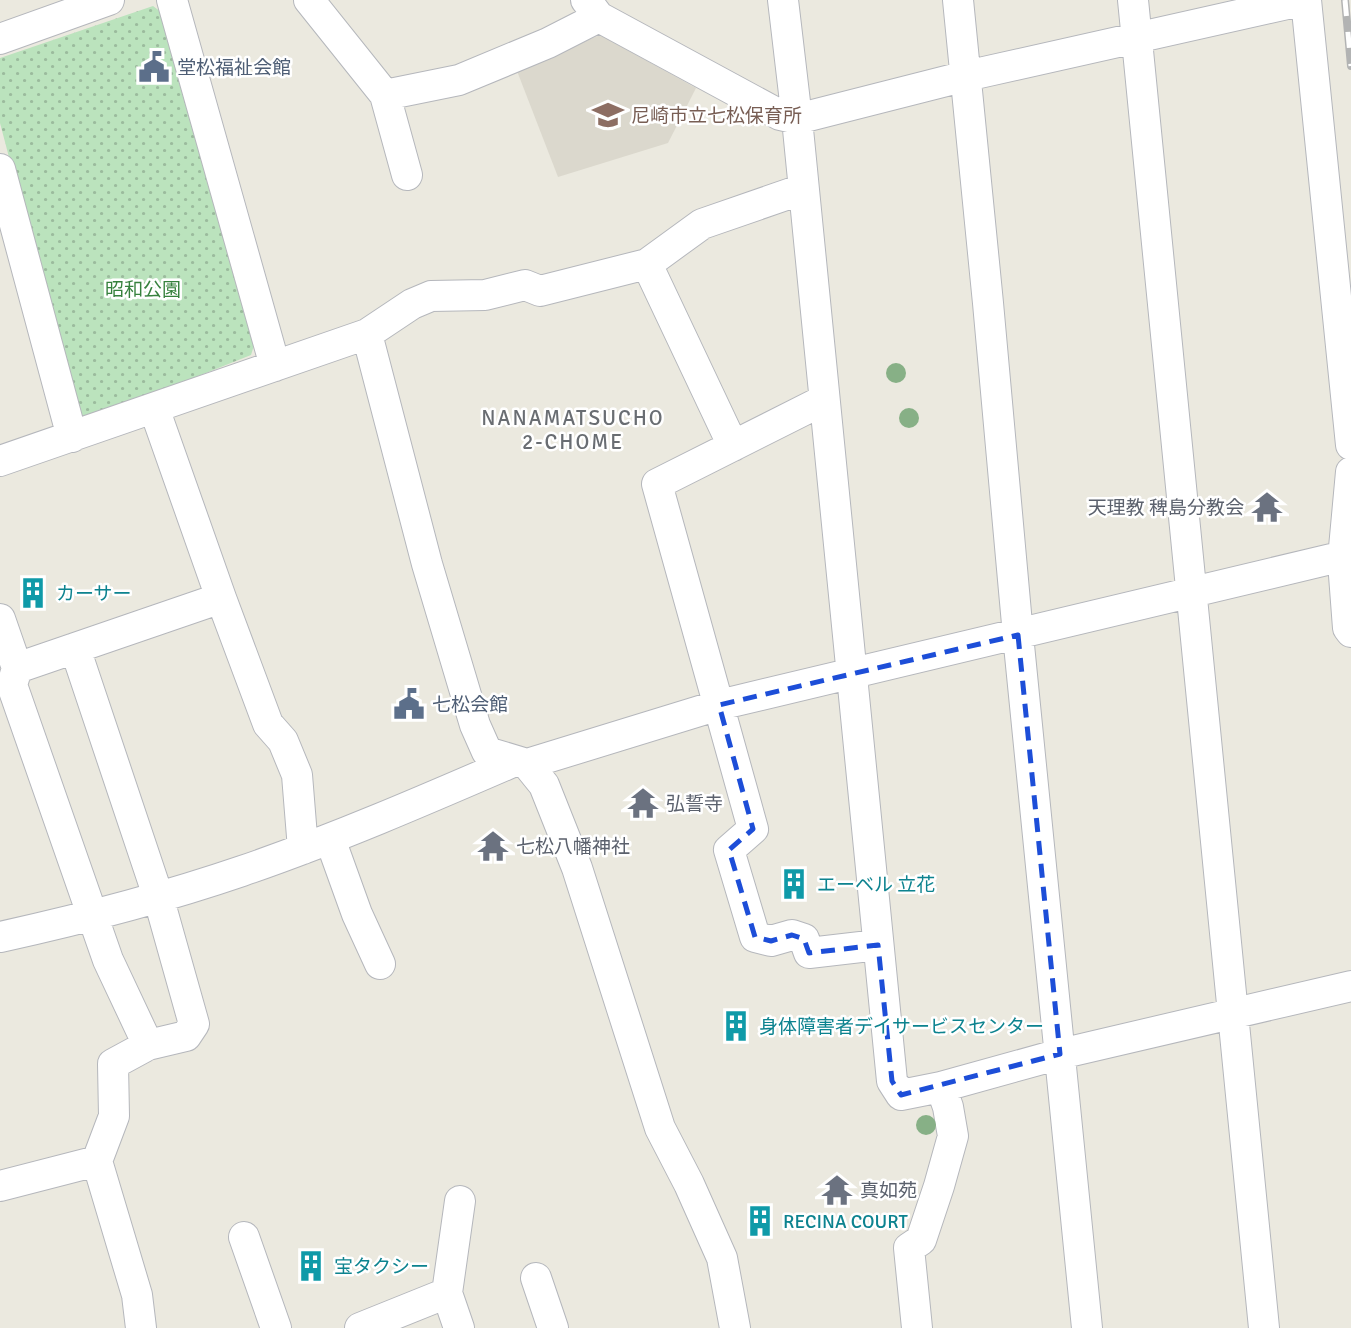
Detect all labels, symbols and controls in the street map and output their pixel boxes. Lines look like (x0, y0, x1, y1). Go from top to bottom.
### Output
public building icon: 堂松福祉会館 (137, 50, 171, 84)
place label: 堂松福祉会館 (177, 56, 291, 80)
school or university icon: 尼崎市立七松保育所 (591, 98, 625, 132)
place label: 尼崎市立七松保育所 (631, 104, 802, 128)
park label: 昭和公園 (105, 278, 181, 302)
district label: NANAMATSUCHO 2-CHOME (481, 405, 665, 455)
temple icon: 天理教 稗島分教会 (1250, 490, 1284, 524)
place label: 天理教 稗島分教会 (1088, 496, 1244, 520)
building icon: カーサー (16, 576, 50, 610)
place label: カーサー (56, 582, 132, 606)
public building icon: 七松会館 (392, 687, 426, 721)
place label: 七松会館 (432, 693, 508, 717)
temple icon: 弘誓寺 (626, 786, 660, 820)
place label: 弘誓寺 (666, 792, 723, 816)
temple icon: 七松八幡神社 (476, 829, 510, 863)
place label: 七松八幡神社 (516, 835, 630, 859)
building icon: エーベル 立花 (777, 867, 811, 901)
place label: エーベル 立花 (817, 873, 935, 897)
building icon: 身体障害者デイサービスセンター (719, 1009, 753, 1043)
place label: 身体障害者デイサービスセンター (759, 1015, 1044, 1039)
temple icon: 真如苑 (820, 1173, 854, 1207)
place label: 真如苑 (860, 1179, 917, 1203)
building icon: RECINA COURT (743, 1204, 777, 1238)
place label: RECINA COURT (783, 1210, 908, 1234)
building icon: 宝タクシー (294, 1249, 328, 1283)
place label: 宝タクシー (334, 1255, 429, 1279)

